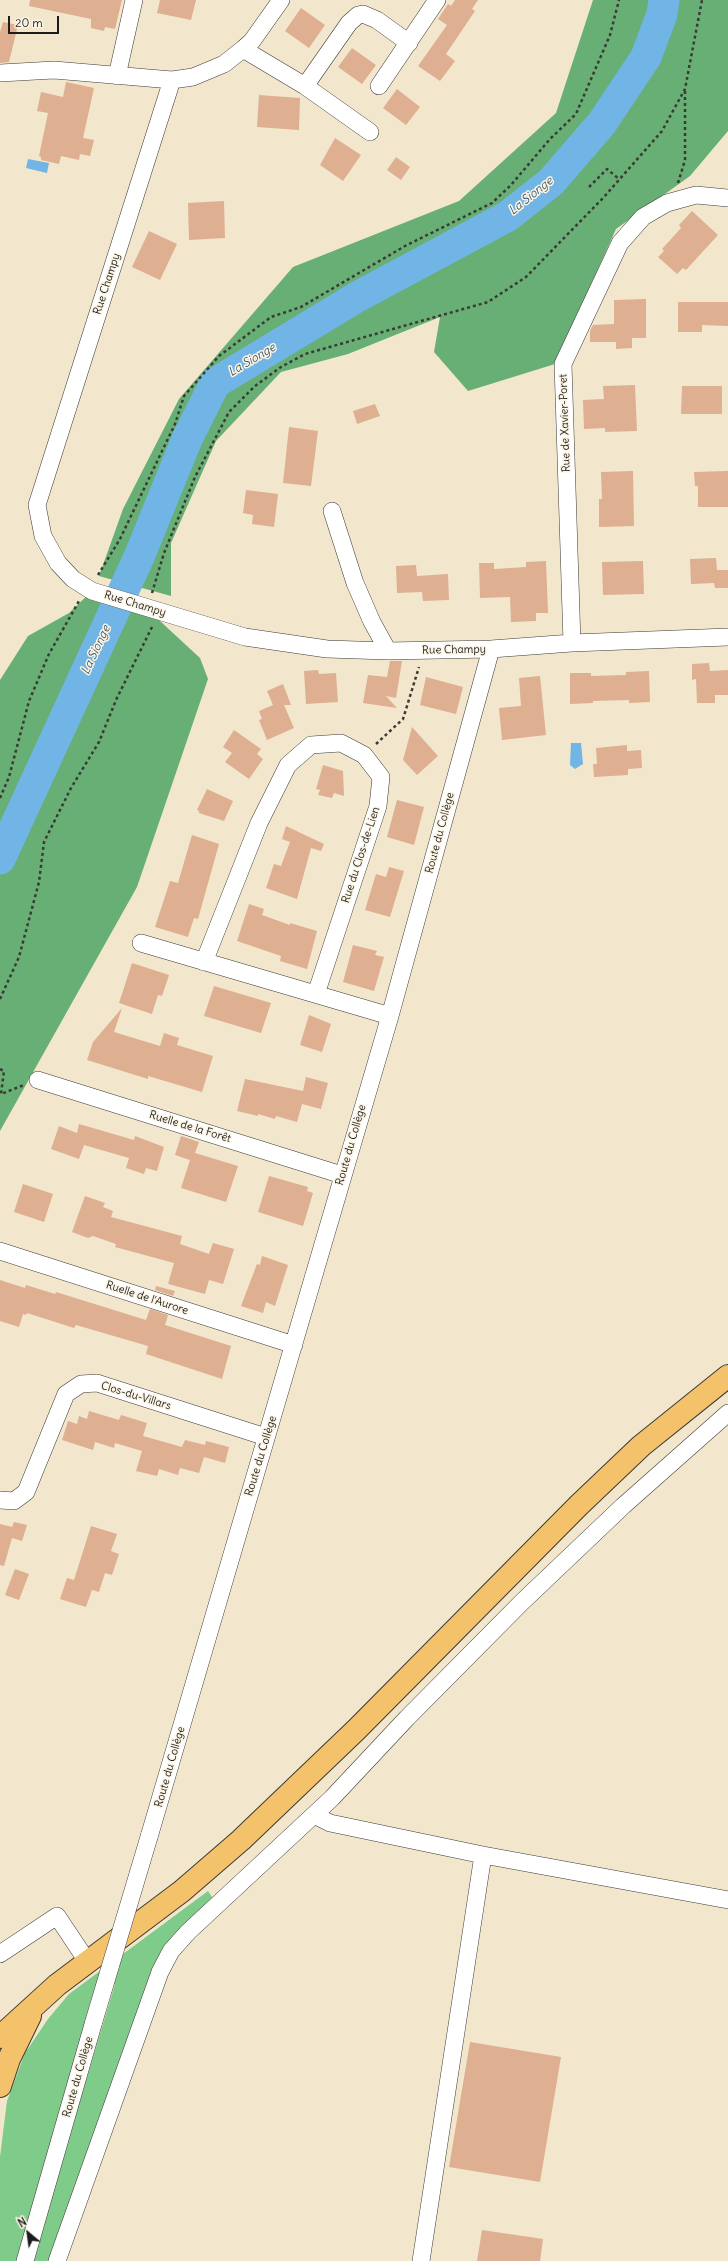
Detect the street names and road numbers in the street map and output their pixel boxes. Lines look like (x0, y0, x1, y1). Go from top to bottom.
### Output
street label: Rue Champy (91, 252, 123, 316)
street label: Rue de Xavier-Poret (557, 374, 573, 472)
street label: Rue Champy (103, 588, 167, 620)
street label: Rue Champy (422, 643, 486, 657)
street label: Route du Collège (423, 791, 457, 875)
street label: Rue du Clos-de-Lien (339, 805, 383, 905)
street label: Route du Collège (333, 1103, 369, 1187)
street label: Ruelle de la Forêt (148, 1108, 232, 1146)
street label: Ruelle de l'Aurore (104, 1278, 190, 1318)
street label: Clos-du-Villars (99, 1379, 173, 1413)
street label: Route du Collège (242, 1414, 280, 1498)
street label: Route du Collège (152, 1725, 188, 1809)
street label: Route du Collège (60, 2035, 96, 2119)

